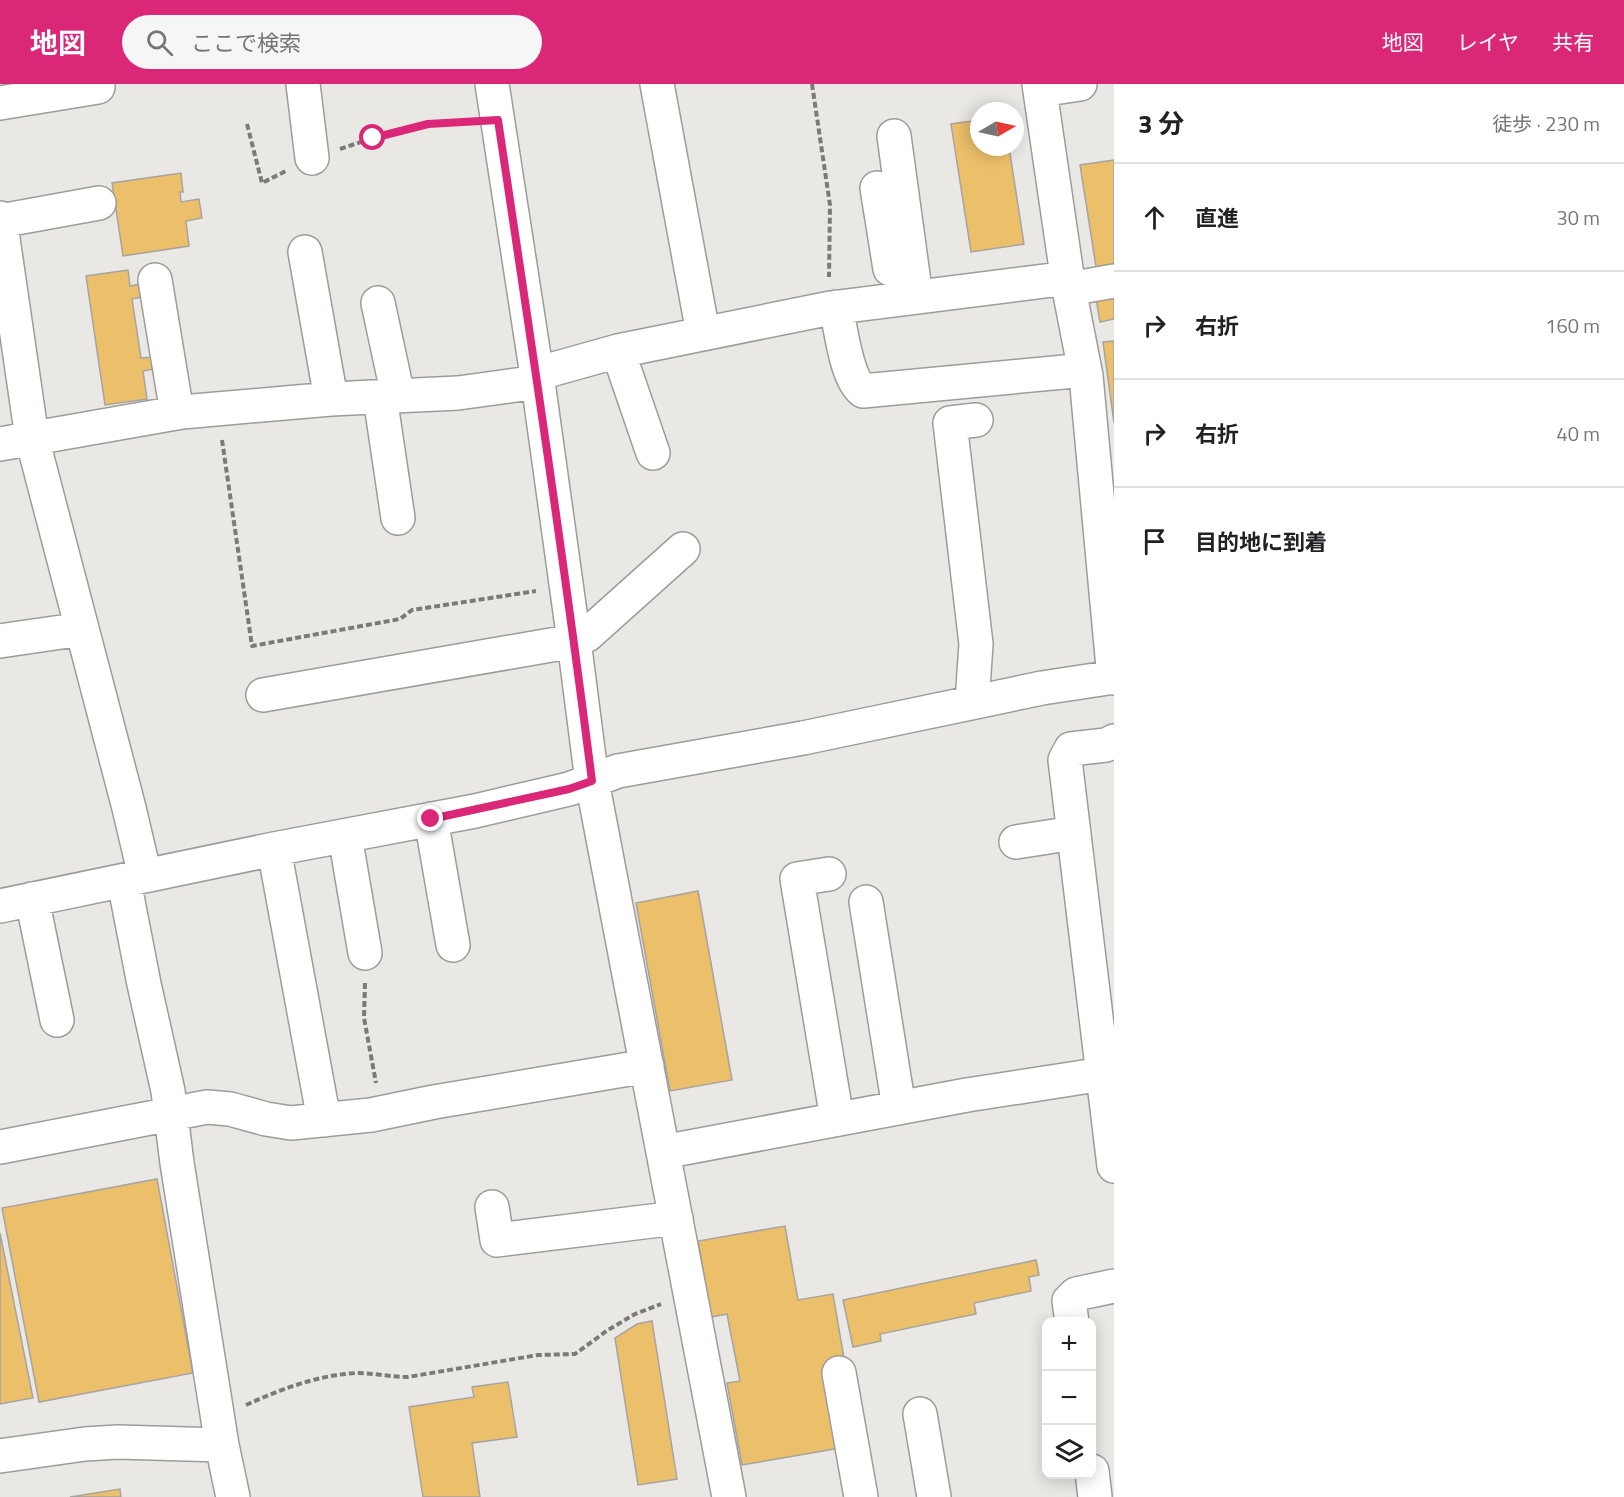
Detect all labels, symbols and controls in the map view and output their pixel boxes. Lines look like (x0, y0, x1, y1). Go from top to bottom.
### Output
search box (122, 15, 542, 69)
text: 地図 (30, 21, 86, 64)
icon: search (143, 26, 176, 59)
text: ここで検索 (191, 26, 301, 60)
text: 地図 (1382, 26, 1424, 58)
text: レイヤ (1457, 26, 1519, 58)
text: 共有 (1552, 26, 1594, 58)
north arrow (970, 102, 1024, 156)
text: 3 分 (1138, 104, 1184, 143)
text: 徒歩 · 230 m (1492, 108, 1600, 139)
route start (359, 124, 385, 150)
icon: ahead (1138, 201, 1171, 234)
text: 直進 (1195, 201, 1239, 235)
text: 30 m (1556, 202, 1600, 233)
icon: right (1138, 309, 1171, 342)
text: 右折 (1195, 309, 1239, 343)
text: 160 m (1545, 310, 1600, 341)
icon: right (1138, 417, 1171, 450)
text: 右折 (1195, 417, 1239, 451)
text: 40 m (1556, 418, 1600, 449)
icon: arrive (1138, 525, 1171, 558)
text: 目的地に到着 (1195, 525, 1327, 559)
route end (417, 805, 443, 831)
map controls (1042, 1317, 1096, 1479)
button: + (1042, 1317, 1096, 1371)
button: − (1042, 1371, 1096, 1425)
button: layers (1042, 1425, 1096, 1479)

